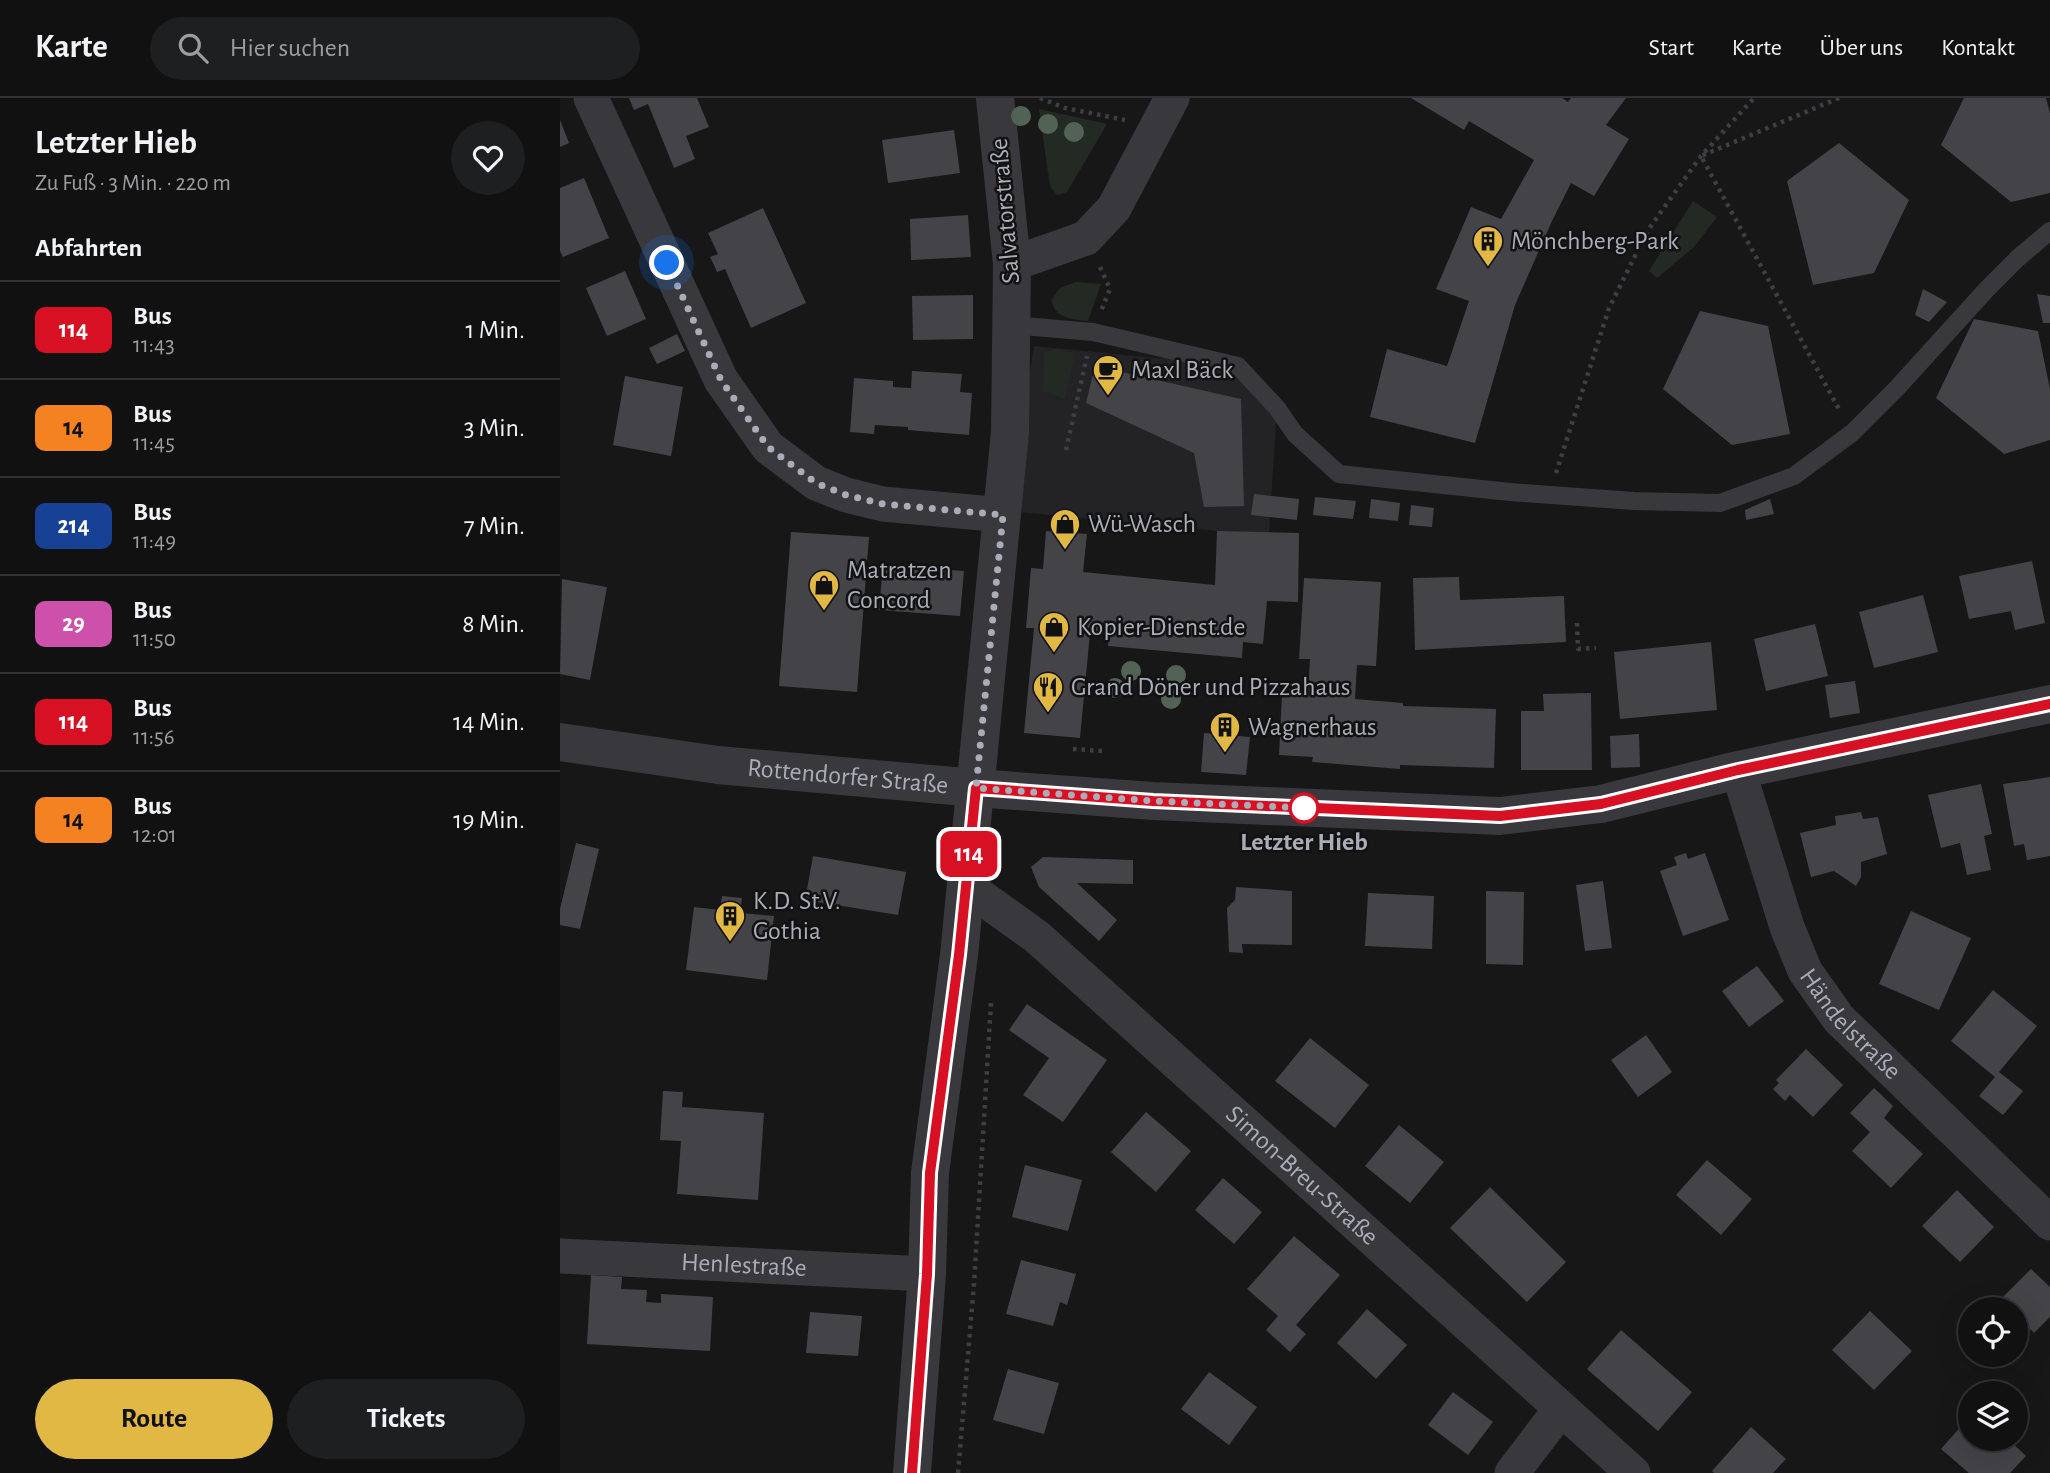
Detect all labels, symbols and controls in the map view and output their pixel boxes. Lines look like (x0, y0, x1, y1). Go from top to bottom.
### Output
search box (150, 17, 640, 80)
icon: search (174, 29, 212, 67)
text: Karte (35, 31, 108, 64)
text: Hier suchen (230, 35, 350, 61)
text: Start (1649, 36, 1694, 60)
text: Karte (1732, 36, 1782, 60)
text: Über uns (1820, 36, 1903, 60)
text: Kontakt (1941, 36, 2015, 60)
button: heart (451, 121, 525, 195)
text: Letzter Hieb (35, 127, 197, 160)
street label: Salvatorstraße (986, 137, 1024, 285)
text: Zu Fuß · 3 Min. · 220 m (35, 172, 231, 195)
building icon: Mönchberg-Park (1471, 224, 1505, 268)
place label: Mönchberg-Park (1511, 228, 1679, 254)
text: Abfahrten (35, 235, 142, 261)
your location (649, 245, 684, 280)
text: Bus (133, 303, 172, 329)
text: 1 Min. (466, 317, 525, 343)
text: 114 (59, 318, 88, 342)
text: 11:43 (133, 334, 175, 357)
cafe icon: Maxl Bäck (1091, 353, 1125, 397)
place label: Maxl Bäck (1131, 357, 1233, 383)
text: Bus (133, 401, 172, 427)
text: 3 Min. (464, 415, 525, 441)
text: 14 (63, 416, 84, 440)
text: 11:45 (133, 432, 175, 455)
text: Bus (133, 499, 172, 525)
shop icon: Wü-Wasch (1048, 507, 1082, 551)
place label: Wü-Wasch (1088, 511, 1196, 537)
text: 7 Min. (464, 513, 525, 539)
text: 214 (57, 514, 90, 538)
text: 11:49 (133, 530, 176, 553)
place label: Matratzen Concord (847, 557, 952, 613)
shop icon: Matratzen Concord (807, 568, 841, 612)
text: Bus (133, 597, 172, 623)
shop icon: Kopier-Dienst.de (1037, 610, 1071, 654)
text: 8 Min. (462, 611, 525, 637)
text: 29 (62, 612, 85, 636)
place label: Kopier-Dienst.de (1077, 614, 1245, 640)
text: 11:50 (133, 628, 176, 651)
restaurant icon: Grand Döner und Pizzahaus (1031, 670, 1065, 714)
place label: Grand Döner und Pizzahaus (1071, 674, 1350, 700)
text: Bus (133, 695, 172, 721)
text: 14 Min. (453, 709, 525, 735)
text: 114 (59, 710, 88, 734)
building icon: Wagnerhaus (1208, 710, 1242, 754)
place label: Wagnerhaus (1248, 714, 1377, 740)
text: 11:56 (133, 726, 175, 749)
street label: Rottendorfer Straße (746, 755, 949, 798)
text: Bus (133, 793, 172, 819)
marker: Letzter Hieb (1289, 793, 1319, 823)
text: 19 Min. (453, 807, 525, 833)
text: 14 (63, 808, 84, 832)
text: 12:01 (133, 824, 177, 847)
place label: Letzter Hieb (1240, 829, 1368, 855)
line badge: 114 (929, 831, 1009, 877)
text: 114 (954, 842, 984, 866)
place label: K.D. St.V. Gothia (753, 888, 841, 944)
building icon: K.D. St.V. Gothia (713, 899, 747, 943)
street label: Händelstraße (1795, 964, 1906, 1084)
street label: Simon-Breu-Straße (1221, 1101, 1383, 1250)
street label: Henlestraße (680, 1249, 807, 1281)
map controls (1958, 1297, 2028, 1451)
button: locate (1958, 1297, 2028, 1367)
button: Route (35, 1379, 273, 1459)
button: Tickets (287, 1379, 525, 1459)
button: layers (1958, 1381, 2028, 1451)

